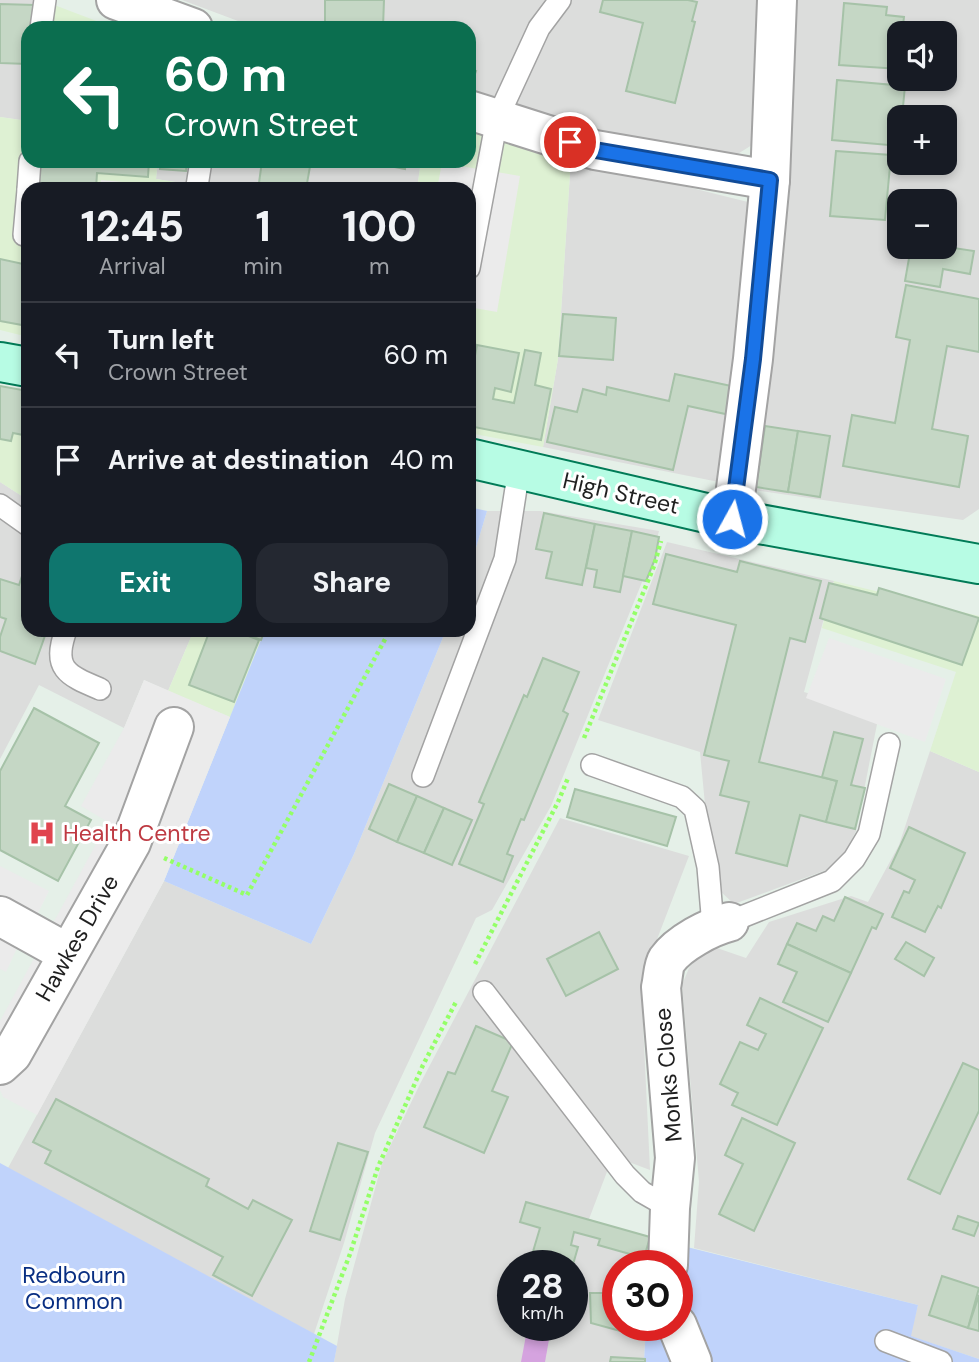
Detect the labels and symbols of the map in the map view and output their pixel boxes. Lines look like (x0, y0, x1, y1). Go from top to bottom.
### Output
pin (540, 112, 600, 172)
street label: High Street (560, 465, 682, 521)
position arrow (695, 482, 769, 556)
hospital icon: Health Centre (27, 818, 57, 848)
place label: Health Centre (63, 818, 211, 848)
street label: Hawkes Drive (29, 869, 125, 1007)
street label: Monks Close (647, 1007, 689, 1143)
speed limit sign: 30 (602, 1250, 693, 1341)
park label: Redbourn Common (22, 1260, 126, 1316)

